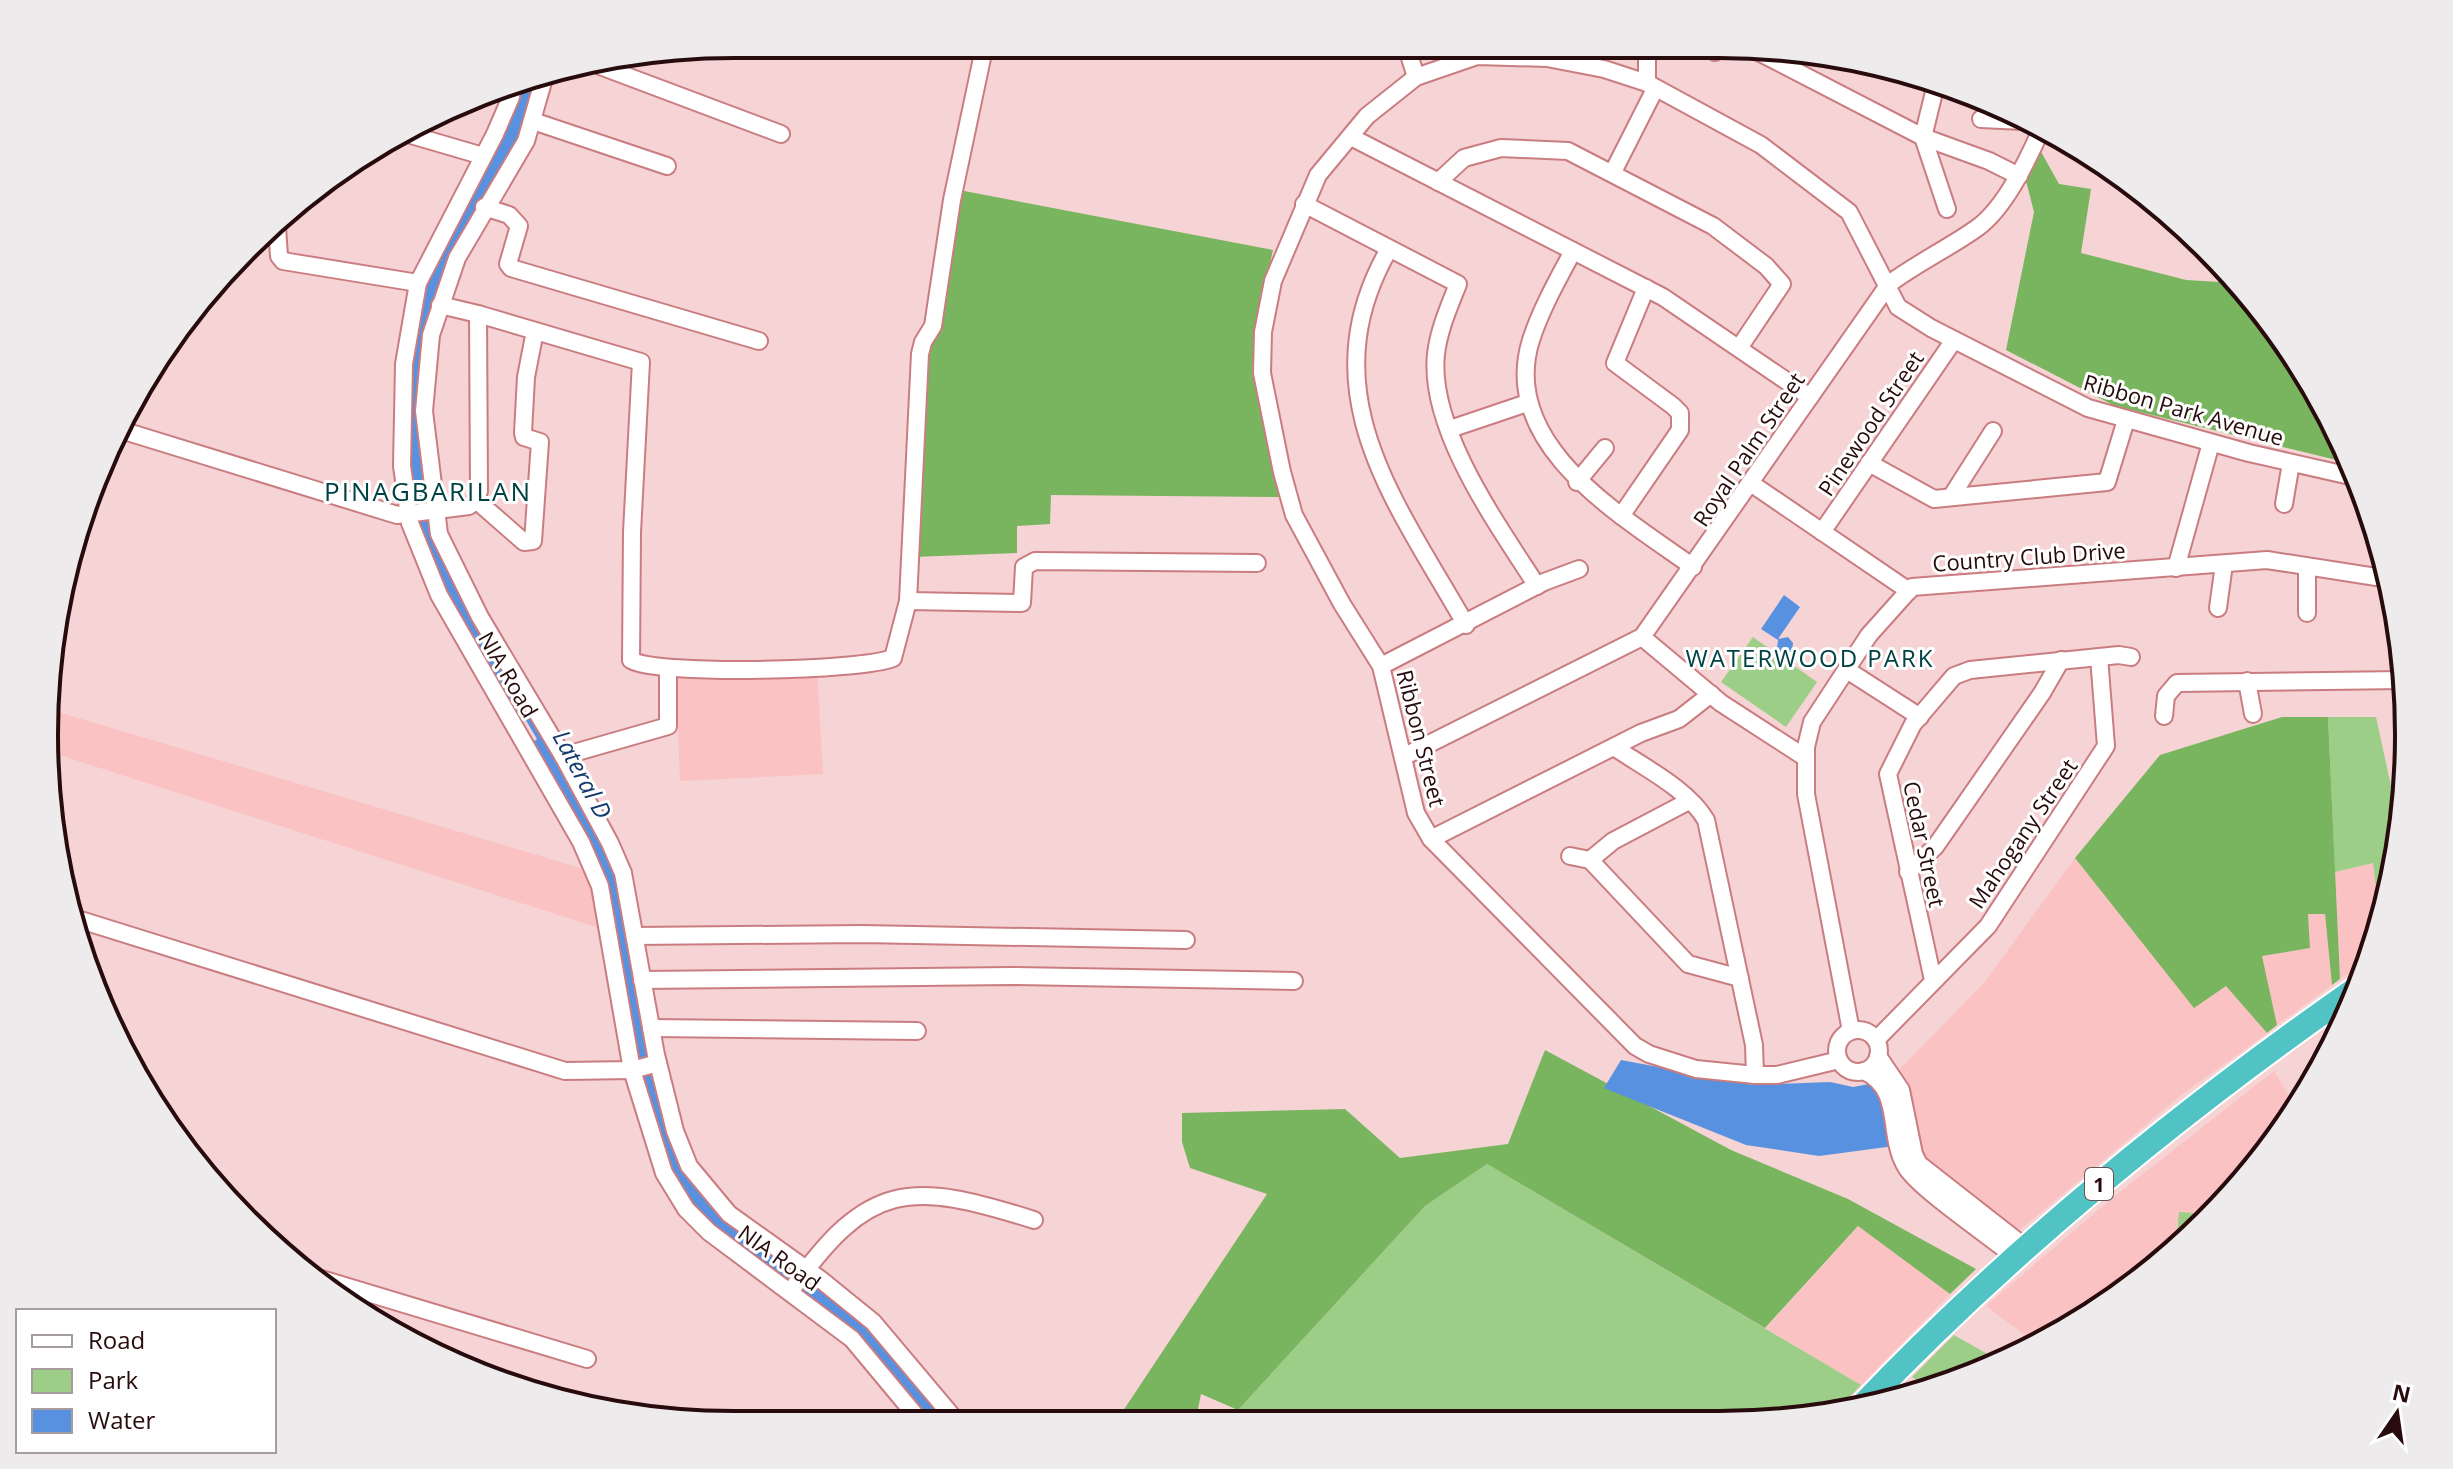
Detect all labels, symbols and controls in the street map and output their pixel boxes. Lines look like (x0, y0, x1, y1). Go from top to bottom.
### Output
street label: Pinewood Street (1810, 345, 1930, 501)
street label: Royal Palm Street (1685, 366, 1811, 532)
street label: Ribbon Park Avenue (2080, 366, 2288, 452)
district label: PINAGBARILAN (324, 473, 532, 509)
street label: Country Club Drive (1931, 534, 2127, 578)
street label: NIA Road (472, 625, 546, 723)
district label: WATERWOOD PARK (1686, 641, 1934, 674)
street label: Ribbon Street (1391, 666, 1454, 810)
water label: Lateral D (546, 724, 620, 824)
street label: Mahogany Street (1961, 752, 2083, 914)
street label: Cedar Street (1897, 778, 1953, 910)
road number: 1 (2085, 1168, 2113, 1200)
street label: NIA Road (733, 1217, 827, 1297)
legend (16, 1309, 276, 1453)
text: Road (88, 1323, 145, 1356)
text: Park (88, 1363, 139, 1396)
north arrow (2357, 1373, 2437, 1453)
text: N (2390, 1376, 2414, 1409)
text: Water (88, 1403, 156, 1436)

